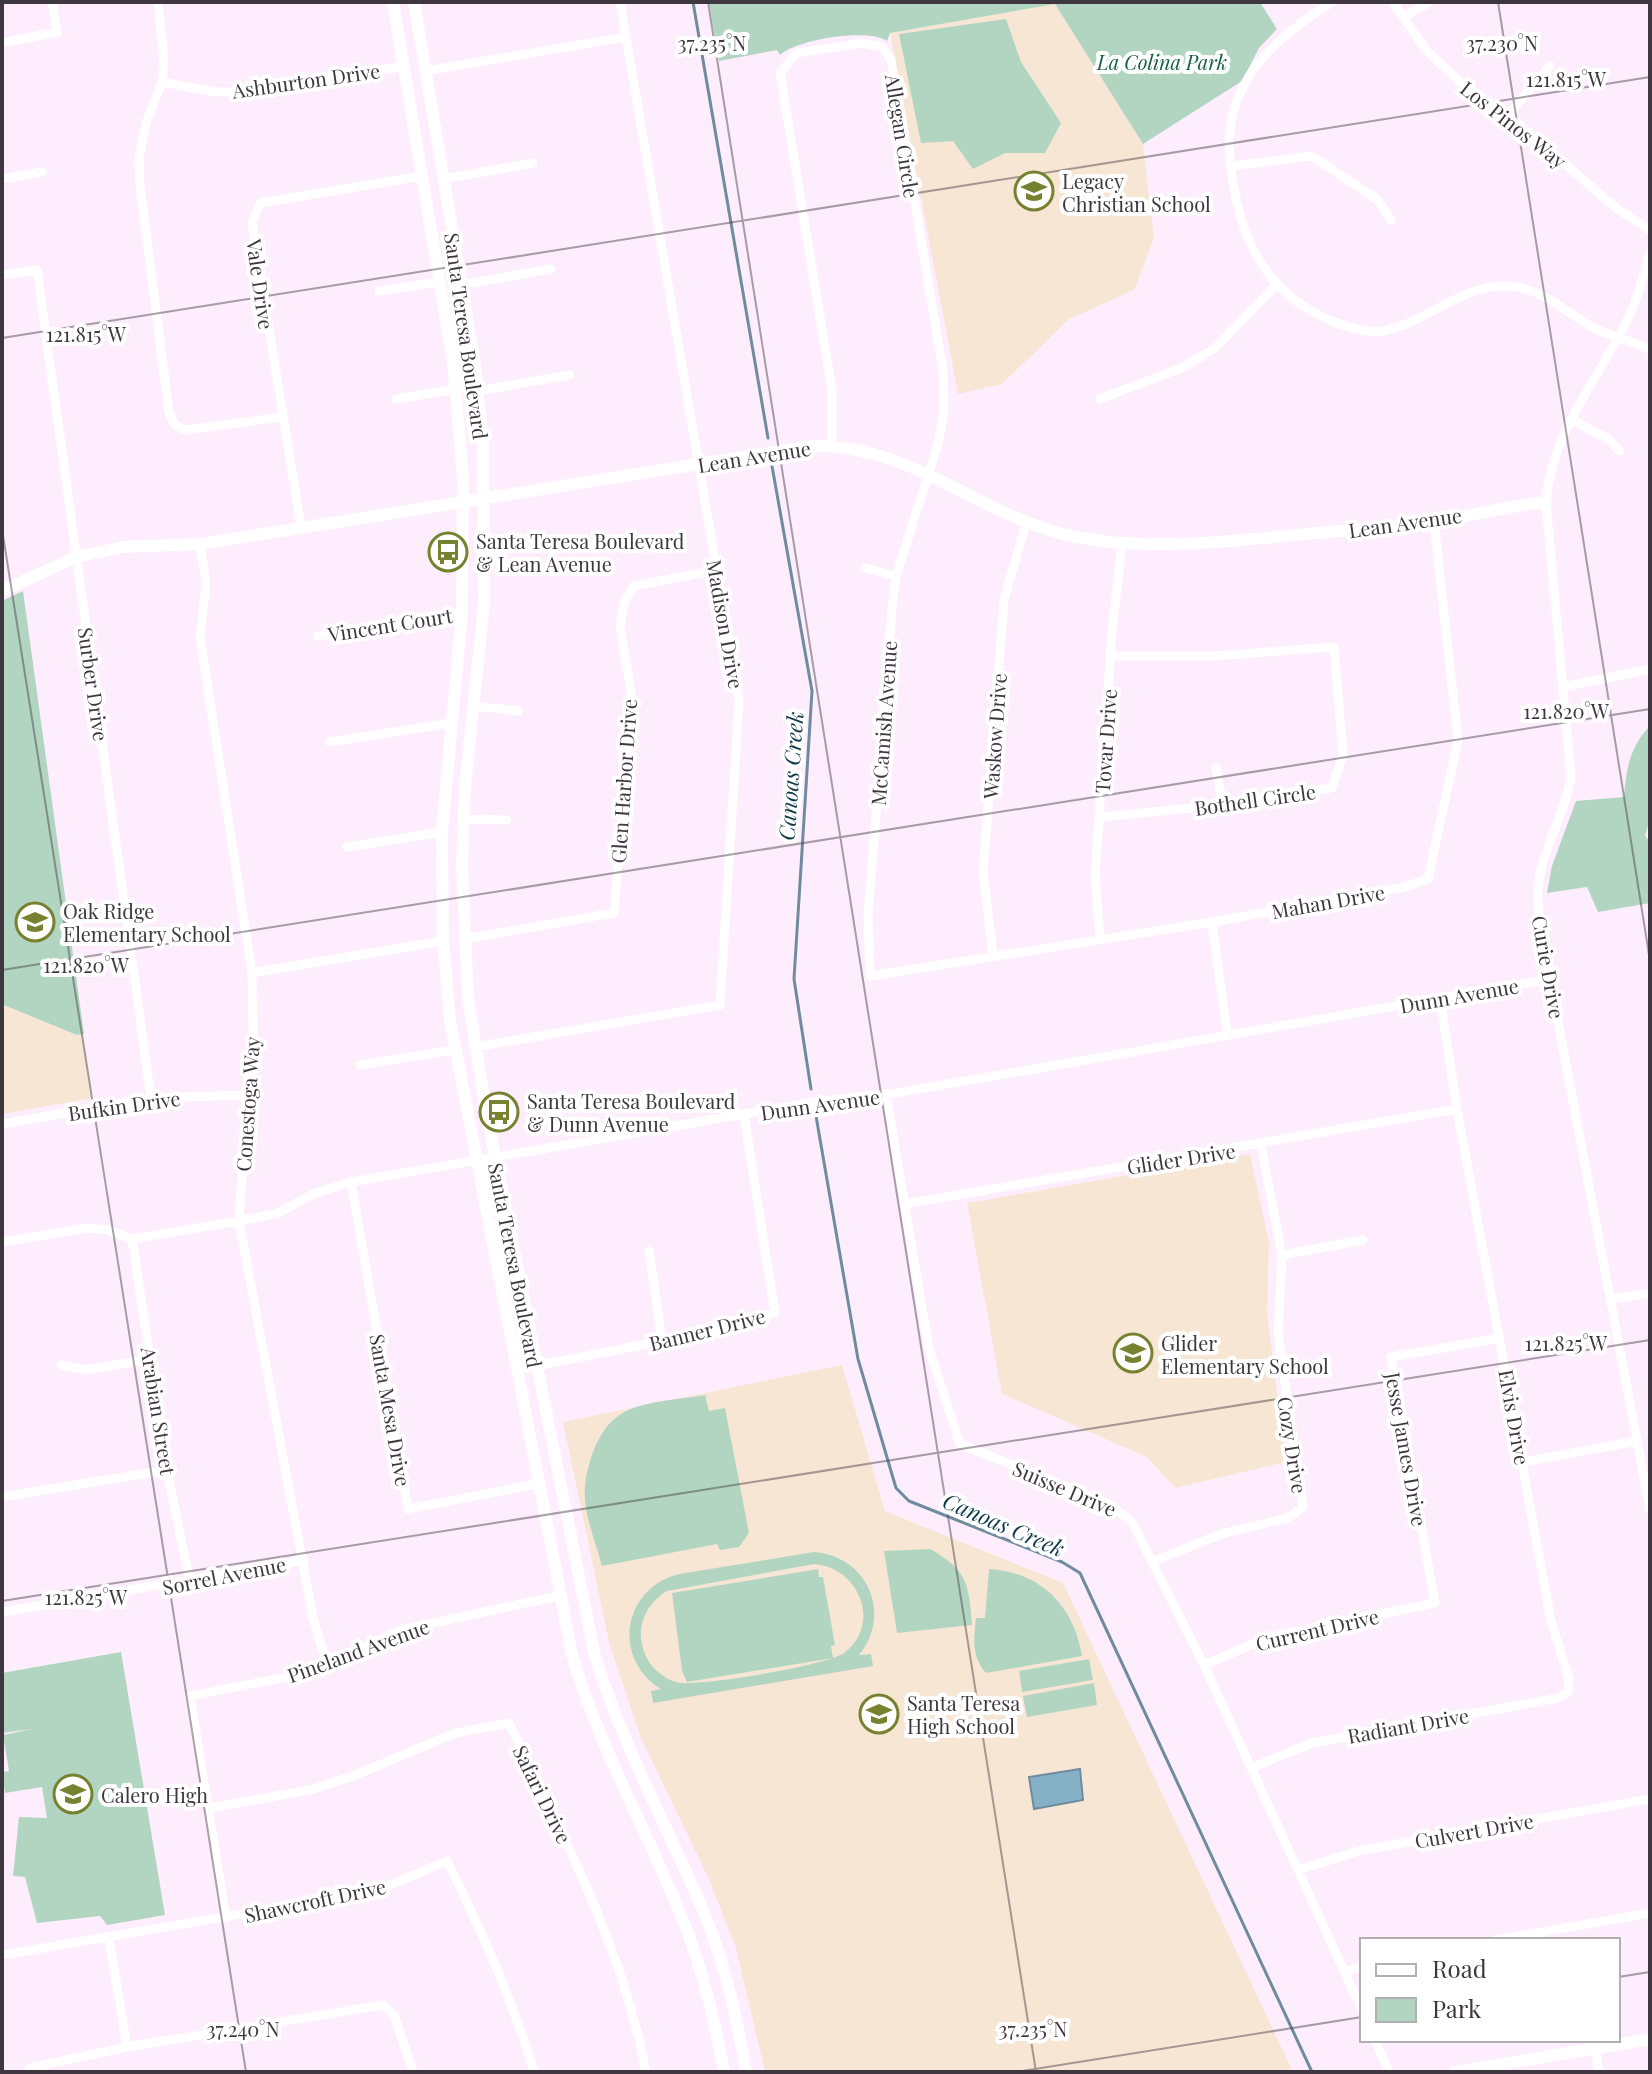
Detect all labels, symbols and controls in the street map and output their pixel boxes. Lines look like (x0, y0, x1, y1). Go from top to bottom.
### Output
text: 37.235°N (678, 29, 746, 56)
text: 37.230°N (1466, 29, 1538, 56)
park label: La Colina Park (1096, 48, 1227, 75)
street label: Ashburton Drive (229, 56, 382, 104)
text: 121.815°W (1526, 65, 1607, 92)
street label: Allegan Circle (880, 71, 926, 200)
street label: Los Pinos Way (1455, 74, 1573, 174)
place label: Legacy Christian School (1062, 167, 1211, 217)
school or university icon: Legacy Christian School (1013, 170, 1055, 212)
street label: Santa Teresa Boulevard (439, 231, 495, 441)
street label: Vale Drive (241, 236, 281, 331)
text: 121.815°W (46, 320, 127, 347)
street label: Lean Avenue (696, 434, 812, 478)
street label: Lean Avenue (1347, 501, 1463, 543)
place label: Santa Teresa Boulevard & Lean Avenue (476, 527, 685, 577)
bus stop icon: Santa Teresa Boulevard & Lean Avenue (427, 531, 469, 573)
street label: Madison Drive (701, 557, 751, 691)
street label: Vincent Court (325, 601, 455, 647)
street label: Surber Drive (73, 625, 115, 743)
street label: McCamish Avenue (864, 640, 902, 806)
street label: Waskow Drive (976, 672, 1012, 801)
street label: Tovar Drive (1088, 688, 1122, 794)
text: 121.820°W (1523, 697, 1610, 724)
street label: Glen Harbor Drive (604, 698, 642, 864)
water label: Canoas Creek (771, 711, 809, 841)
street label: Bothell Circle (1193, 777, 1317, 821)
street label: Mahan Drive (1269, 878, 1387, 924)
place label: Oak Ridge Elementary School (63, 897, 231, 947)
school or university icon: Oak Ridge Elementary School (14, 901, 56, 943)
street label: Curie Drive (1527, 913, 1571, 1021)
text: 121.820°W (43, 951, 130, 978)
street label: Dunn Avenue (1397, 971, 1521, 1019)
street label: Conestoga Way (229, 1036, 265, 1172)
street label: Dunn Avenue (759, 1082, 881, 1126)
street label: Bufkin Drive (66, 1084, 182, 1126)
place label: Santa Teresa Boulevard & Dunn Avenue (527, 1087, 736, 1137)
bus stop icon: Santa Teresa Boulevard & Dunn Avenue (478, 1091, 520, 1133)
street label: Glider Drive (1125, 1136, 1237, 1180)
street label: Santa Teresa Boulevard (483, 1160, 549, 1370)
street label: Banner Drive (646, 1302, 768, 1356)
place label: Glider Elementary School (1161, 1329, 1329, 1379)
text: 121.825°W (1525, 1329, 1608, 1356)
street label: Santa Mesa Drive (364, 1332, 418, 1488)
school or university icon: Glider Elementary School (1112, 1332, 1154, 1374)
street label: Arabian Street (135, 1344, 183, 1478)
street label: Elvis Drive (1493, 1367, 1537, 1467)
street label: Jesse James Drive (1380, 1369, 1434, 1528)
street label: Cozy Drive (1272, 1395, 1314, 1495)
street label: Suisse Drive (1009, 1454, 1121, 1522)
water label: Canoas Creek (939, 1485, 1069, 1563)
street label: Sorrel Avenue (160, 1550, 288, 1600)
text: 121.825°W (45, 1583, 128, 1610)
street label: Current Drive (1253, 1602, 1381, 1656)
street label: Pineland Avenue (283, 1612, 433, 1688)
place label: Santa Teresa High School (907, 1689, 1020, 1739)
school or university icon: Santa Teresa High School (858, 1693, 900, 1735)
street label: Radiant Drive (1345, 1701, 1471, 1749)
street label: Safari Drive (508, 1740, 578, 1848)
school or university icon: Calero High (52, 1773, 94, 1815)
place label: Calero High (101, 1781, 208, 1808)
street label: Culvert Drive (1412, 1806, 1536, 1854)
street label: Shawcroft Drive (242, 1872, 388, 1928)
legend (1360, 1938, 1620, 2042)
text: Road (1432, 1952, 1487, 1984)
text: Park (1432, 1992, 1482, 2024)
text: 37.240°N (206, 2015, 280, 2042)
text: 37.235°N (999, 2015, 1067, 2042)

